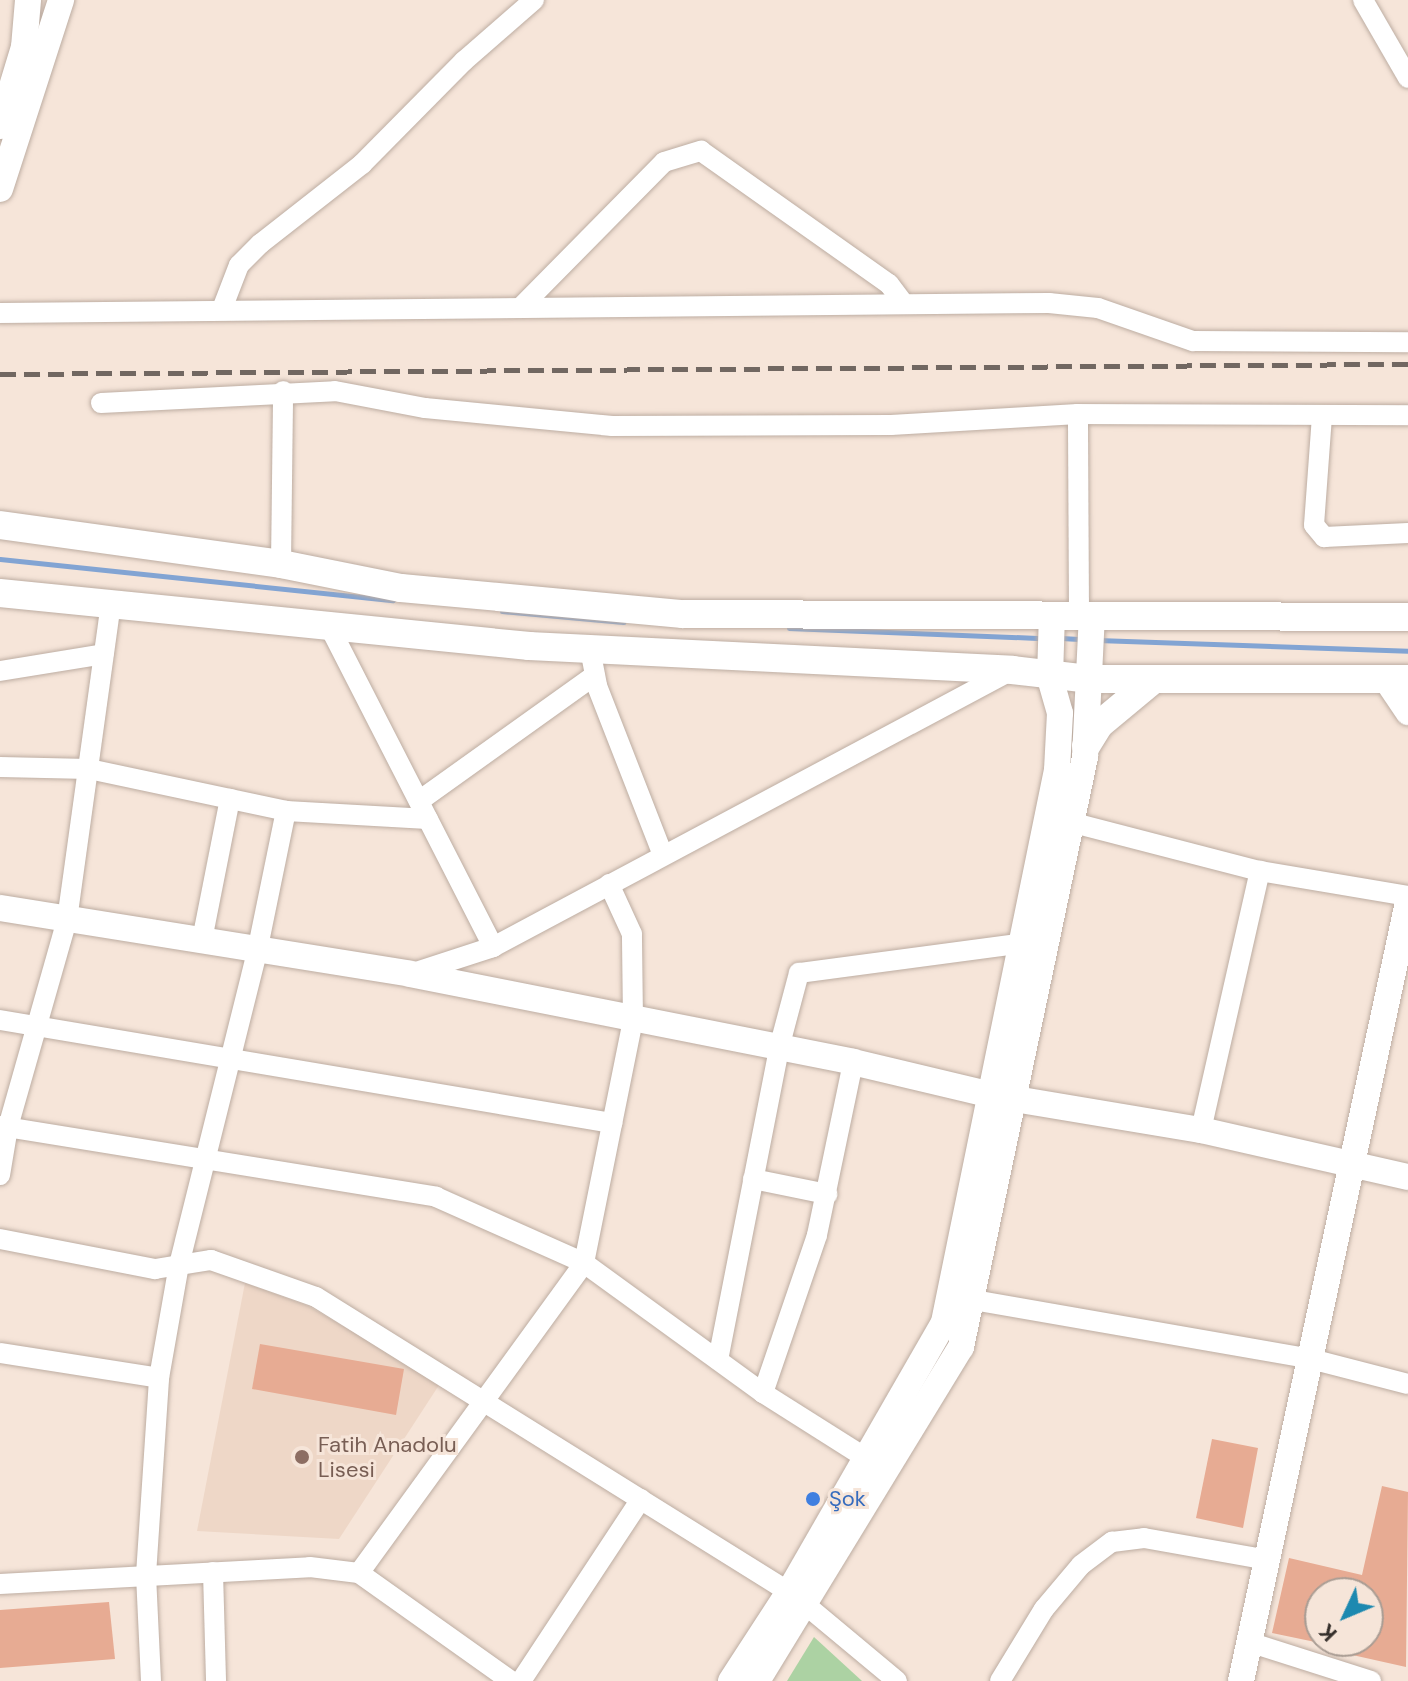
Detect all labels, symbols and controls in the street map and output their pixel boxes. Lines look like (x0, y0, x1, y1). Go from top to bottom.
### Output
place label: Fatih Anadolu Lisesi (318, 1431, 457, 1482)
marker: Fatih Anadolu Lisesi (293, 1448, 311, 1466)
place label: Şok (829, 1486, 866, 1512)
marker: Şok (804, 1490, 822, 1508)
north arrow (1304, 1577, 1384, 1657)
text: K (1312, 1617, 1343, 1648)

